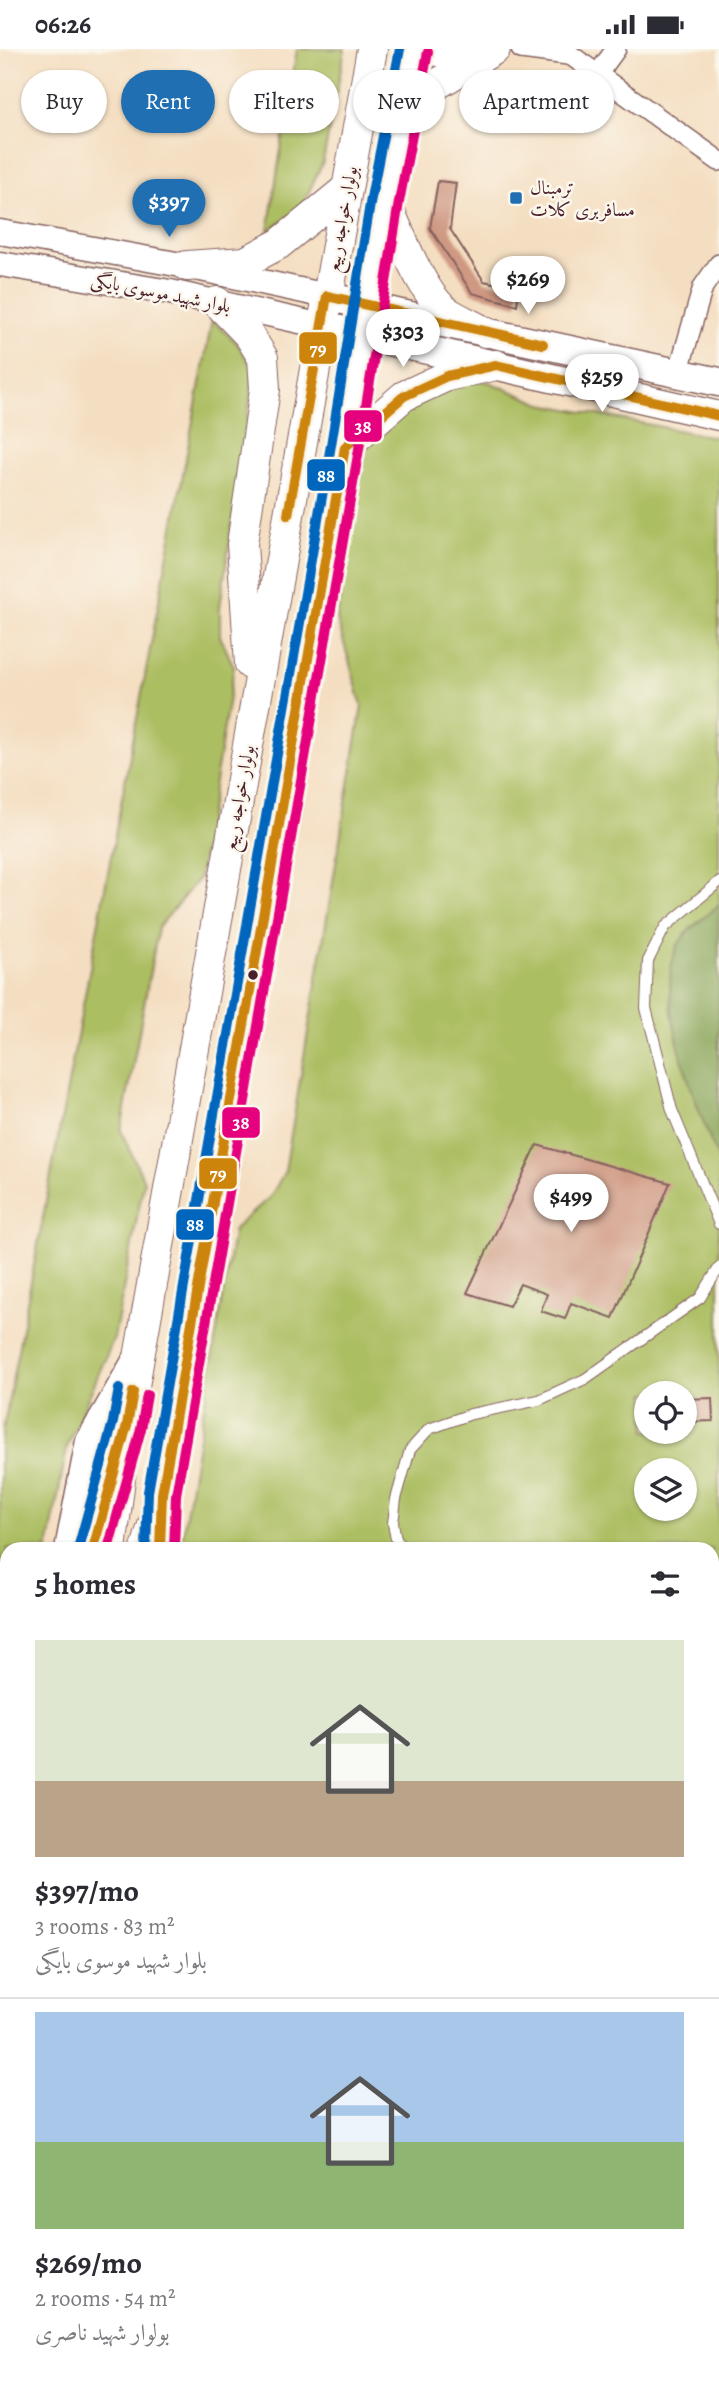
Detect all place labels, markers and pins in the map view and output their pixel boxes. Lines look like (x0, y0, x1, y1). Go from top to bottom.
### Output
place label: ترمبنال مسافربری کلات (530, 175, 635, 223)
pin: $397 (128, 179, 210, 239)
marker: ترمبنال مسافربری کلات (508, 190, 524, 206)
pin: $269 (487, 257, 569, 316)
pin: $303 (362, 309, 444, 369)
pin: $259 (561, 355, 643, 414)
unlabelled marker (246, 968, 260, 982)
pin: $499 (530, 1175, 612, 1234)

